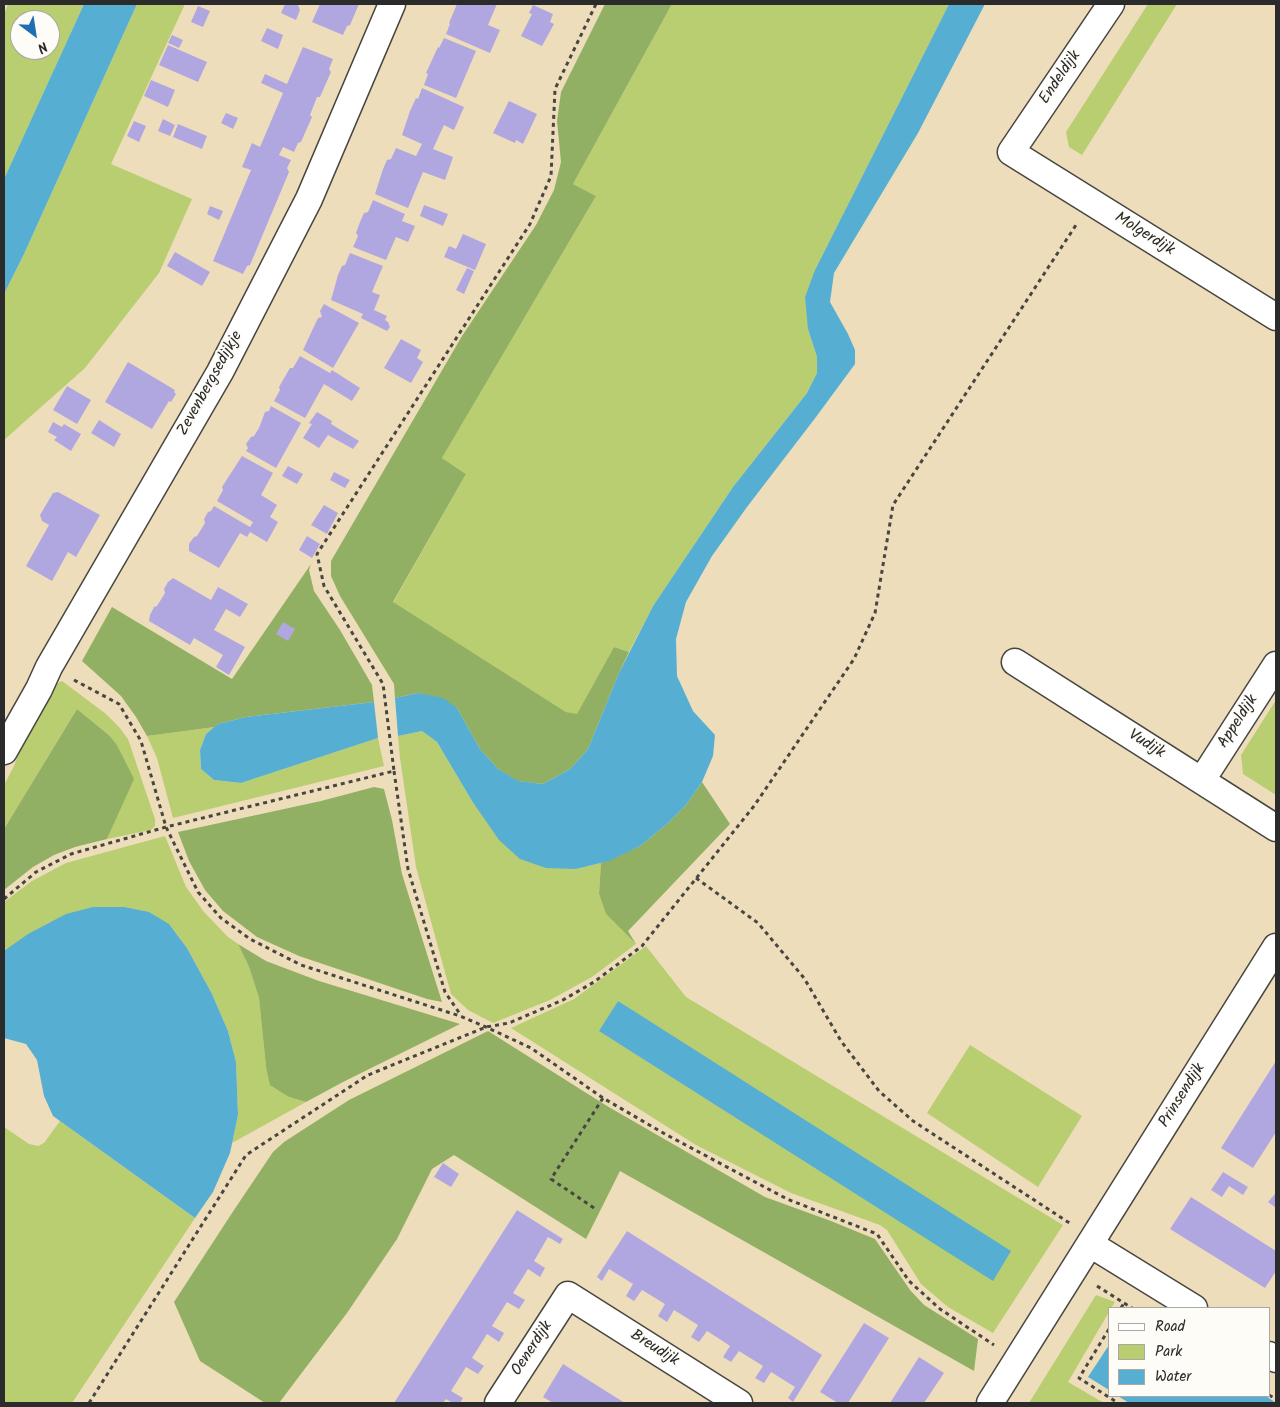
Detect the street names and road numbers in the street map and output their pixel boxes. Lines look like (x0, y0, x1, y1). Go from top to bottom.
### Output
street label: Endeldijk (1036, 48, 1086, 108)
street label: Molgerdijk (1110, 209, 1178, 261)
street label: Zevenbergsedijkje (174, 328, 248, 440)
street label: Appeldijk (1215, 692, 1263, 752)
street label: Vudijk (1124, 726, 1168, 764)
street label: Prinsendijk (1156, 1060, 1210, 1132)
street label: Oenerdijk (508, 1318, 558, 1380)
street label: Breudijk (626, 1327, 682, 1371)

